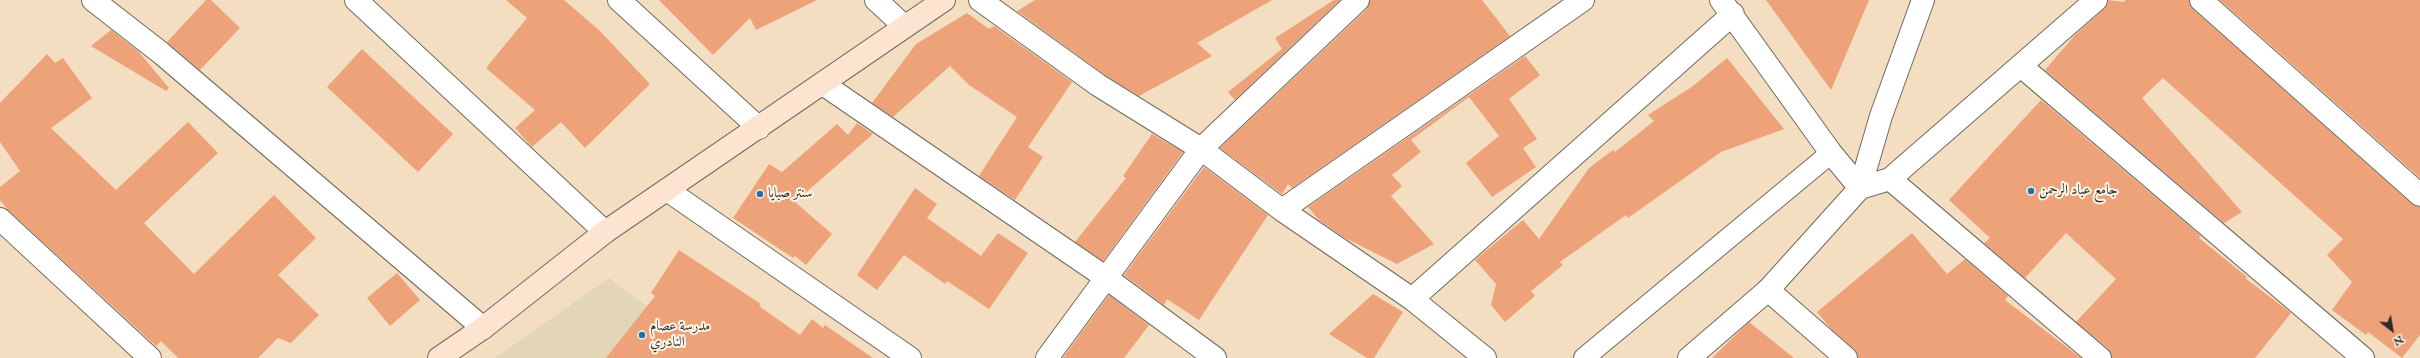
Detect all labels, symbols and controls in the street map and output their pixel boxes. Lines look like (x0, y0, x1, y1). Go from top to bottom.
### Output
place label: جامع عباد الرحمن (2039, 183, 2118, 199)
place label: سنتر صبايا (768, 186, 812, 202)
marker: جامع عباد الرحمن (2026, 186, 2036, 196)
marker: سنتر صبايا (755, 189, 765, 199)
north arrow (2372, 310, 2412, 350)
place label: مدرسة عصام النادري (650, 319, 710, 352)
marker: مدرسة عصام النادري (637, 330, 647, 340)
text: N (2390, 332, 2406, 349)

